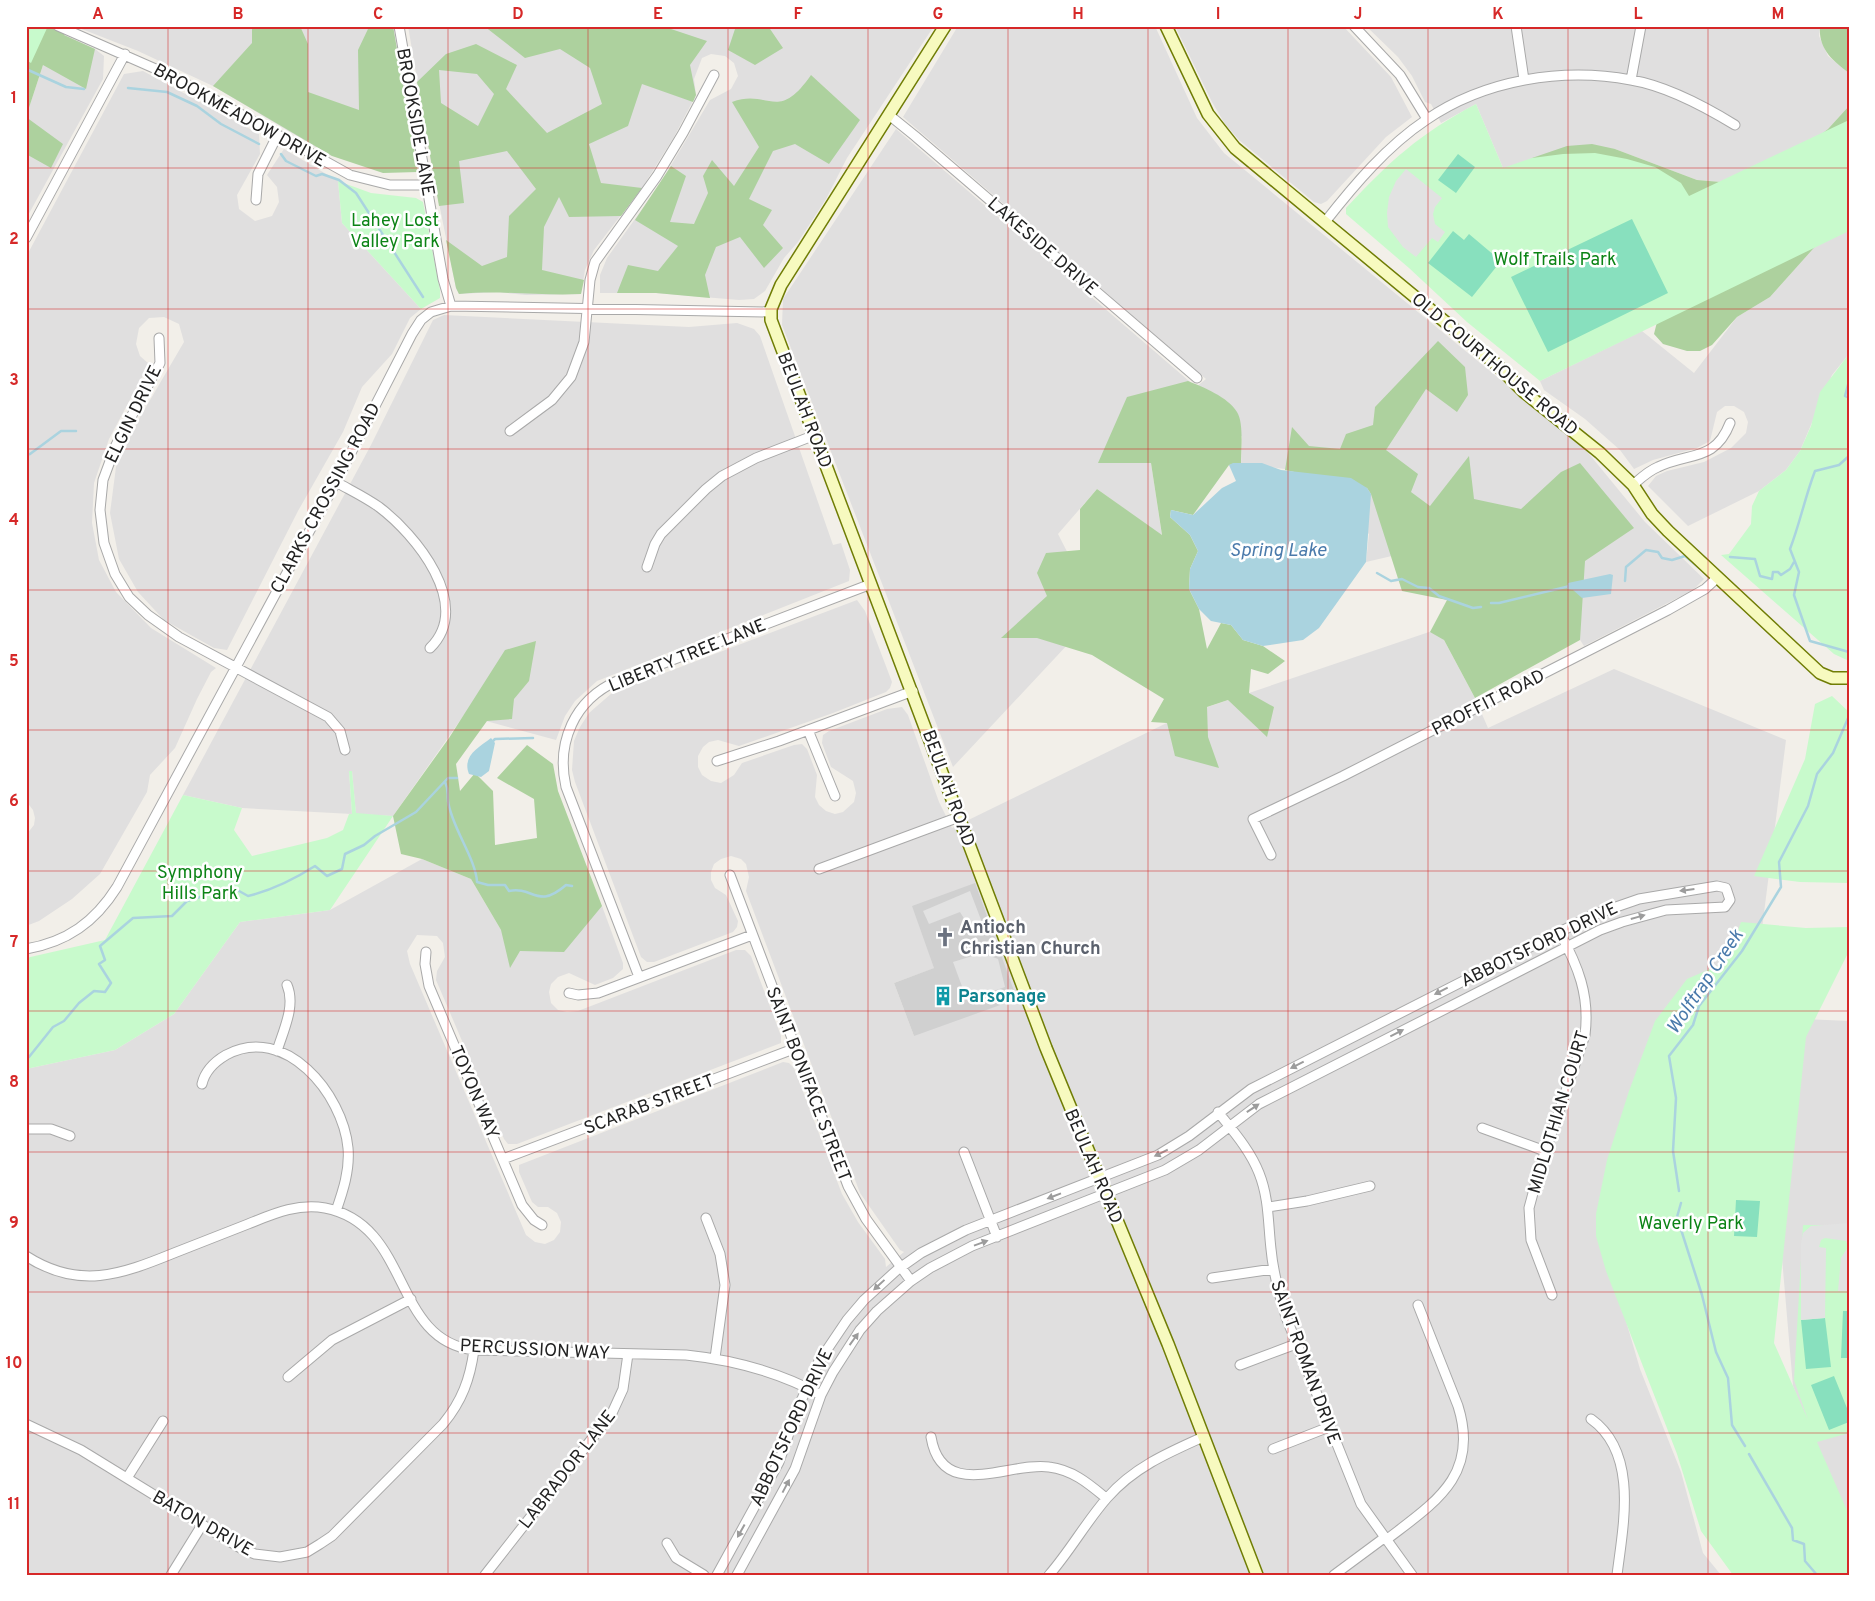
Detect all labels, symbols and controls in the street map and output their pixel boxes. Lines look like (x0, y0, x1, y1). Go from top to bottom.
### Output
text: A (92, 5, 104, 25)
text: B (232, 5, 244, 25)
text: C (373, 5, 383, 25)
text: D (512, 5, 524, 25)
text: E (653, 5, 663, 25)
text: F (793, 5, 803, 25)
text: G (933, 5, 943, 25)
text: H (1072, 5, 1084, 25)
text: I (1216, 5, 1220, 25)
text: J (1354, 5, 1362, 25)
text: K (1492, 5, 1504, 25)
text: L (1633, 5, 1643, 25)
text: M (1772, 5, 1784, 25)
street label: BROOKSIDE LANE (390, 46, 439, 198)
street label: BROOKMEADOW DRIVE (149, 59, 330, 173)
text: 1 (11, 89, 17, 109)
street label: LAKESIDE DRIVE (982, 193, 1102, 301)
park label: Lahey Lost Valley Park (350, 210, 440, 254)
text: 2 (9, 230, 19, 250)
park label: Wolf Trails Park (1493, 249, 1617, 272)
street label: OLD COURTHOUSE ROAD (1406, 289, 1582, 442)
street label: BEULAH ROAD (771, 349, 836, 472)
street label: ELGIN DRIVE (101, 362, 168, 467)
text: 3 (9, 371, 19, 391)
street label: CLARKS CROSSING ROAD (266, 399, 386, 598)
text: 4 (9, 511, 19, 531)
water label: Spring Lake (1230, 539, 1327, 563)
street label: LIBERTY TREE LANE (606, 614, 770, 698)
text: 5 (9, 652, 19, 672)
street label: PROFFIT ROAD (1428, 665, 1549, 742)
street label: BEULAH ROAD (916, 727, 979, 850)
text: 6 (9, 792, 19, 812)
park label: Symphony Hills Park (157, 862, 243, 906)
one-way arrow (1679, 886, 1695, 894)
street label: ABBOTSFORD DRIVE (1457, 897, 1622, 993)
one-way arrow (1630, 913, 1645, 921)
place label: Antioch Christian Church (960, 917, 1101, 961)
water label: Wolftrap Creek (1662, 925, 1750, 1039)
church icon: Antioch Christian Church (934, 926, 956, 948)
text: 7 (10, 933, 18, 953)
street label: SAINT BONIFACE STREET (760, 984, 855, 1185)
building icon: Parsonage (932, 985, 954, 1007)
place label: Parsonage (958, 986, 1046, 1009)
one-way arrow (1434, 987, 1448, 995)
street label: MIDLOTHIAN COURT (1524, 1028, 1595, 1197)
one-way arrow (1390, 1029, 1404, 1037)
street label: TOYON WAY (444, 1042, 504, 1143)
one-way arrow (1289, 1061, 1304, 1069)
street label: SCARAB STREET (581, 1070, 718, 1141)
text: 8 (9, 1073, 19, 1093)
one-way arrow (1246, 1103, 1260, 1113)
street label: BEULAH ROAD (1058, 1106, 1127, 1227)
one-way arrow (1153, 1149, 1168, 1157)
one-way arrow (1046, 1192, 1061, 1200)
park label: Waverly Park (1638, 1213, 1744, 1236)
text: 9 (9, 1214, 19, 1234)
one-way arrow (974, 1239, 989, 1247)
street label: SAINT ROMAN DRIVE (1264, 1277, 1345, 1448)
one-way arrow (874, 1279, 886, 1291)
one-way arrow (848, 1333, 859, 1346)
street label: PERCUSSION WAY (459, 1335, 611, 1366)
street label: ABBOTSFORD DRIVE (746, 1345, 839, 1510)
text: 10 (6, 1354, 22, 1374)
street label: LABRADOR LANE (515, 1406, 622, 1534)
one-way arrow (782, 1479, 790, 1493)
street label: BATON DRIVE (148, 1486, 257, 1562)
text: 11 (8, 1495, 20, 1515)
one-way arrow (737, 1524, 746, 1538)

